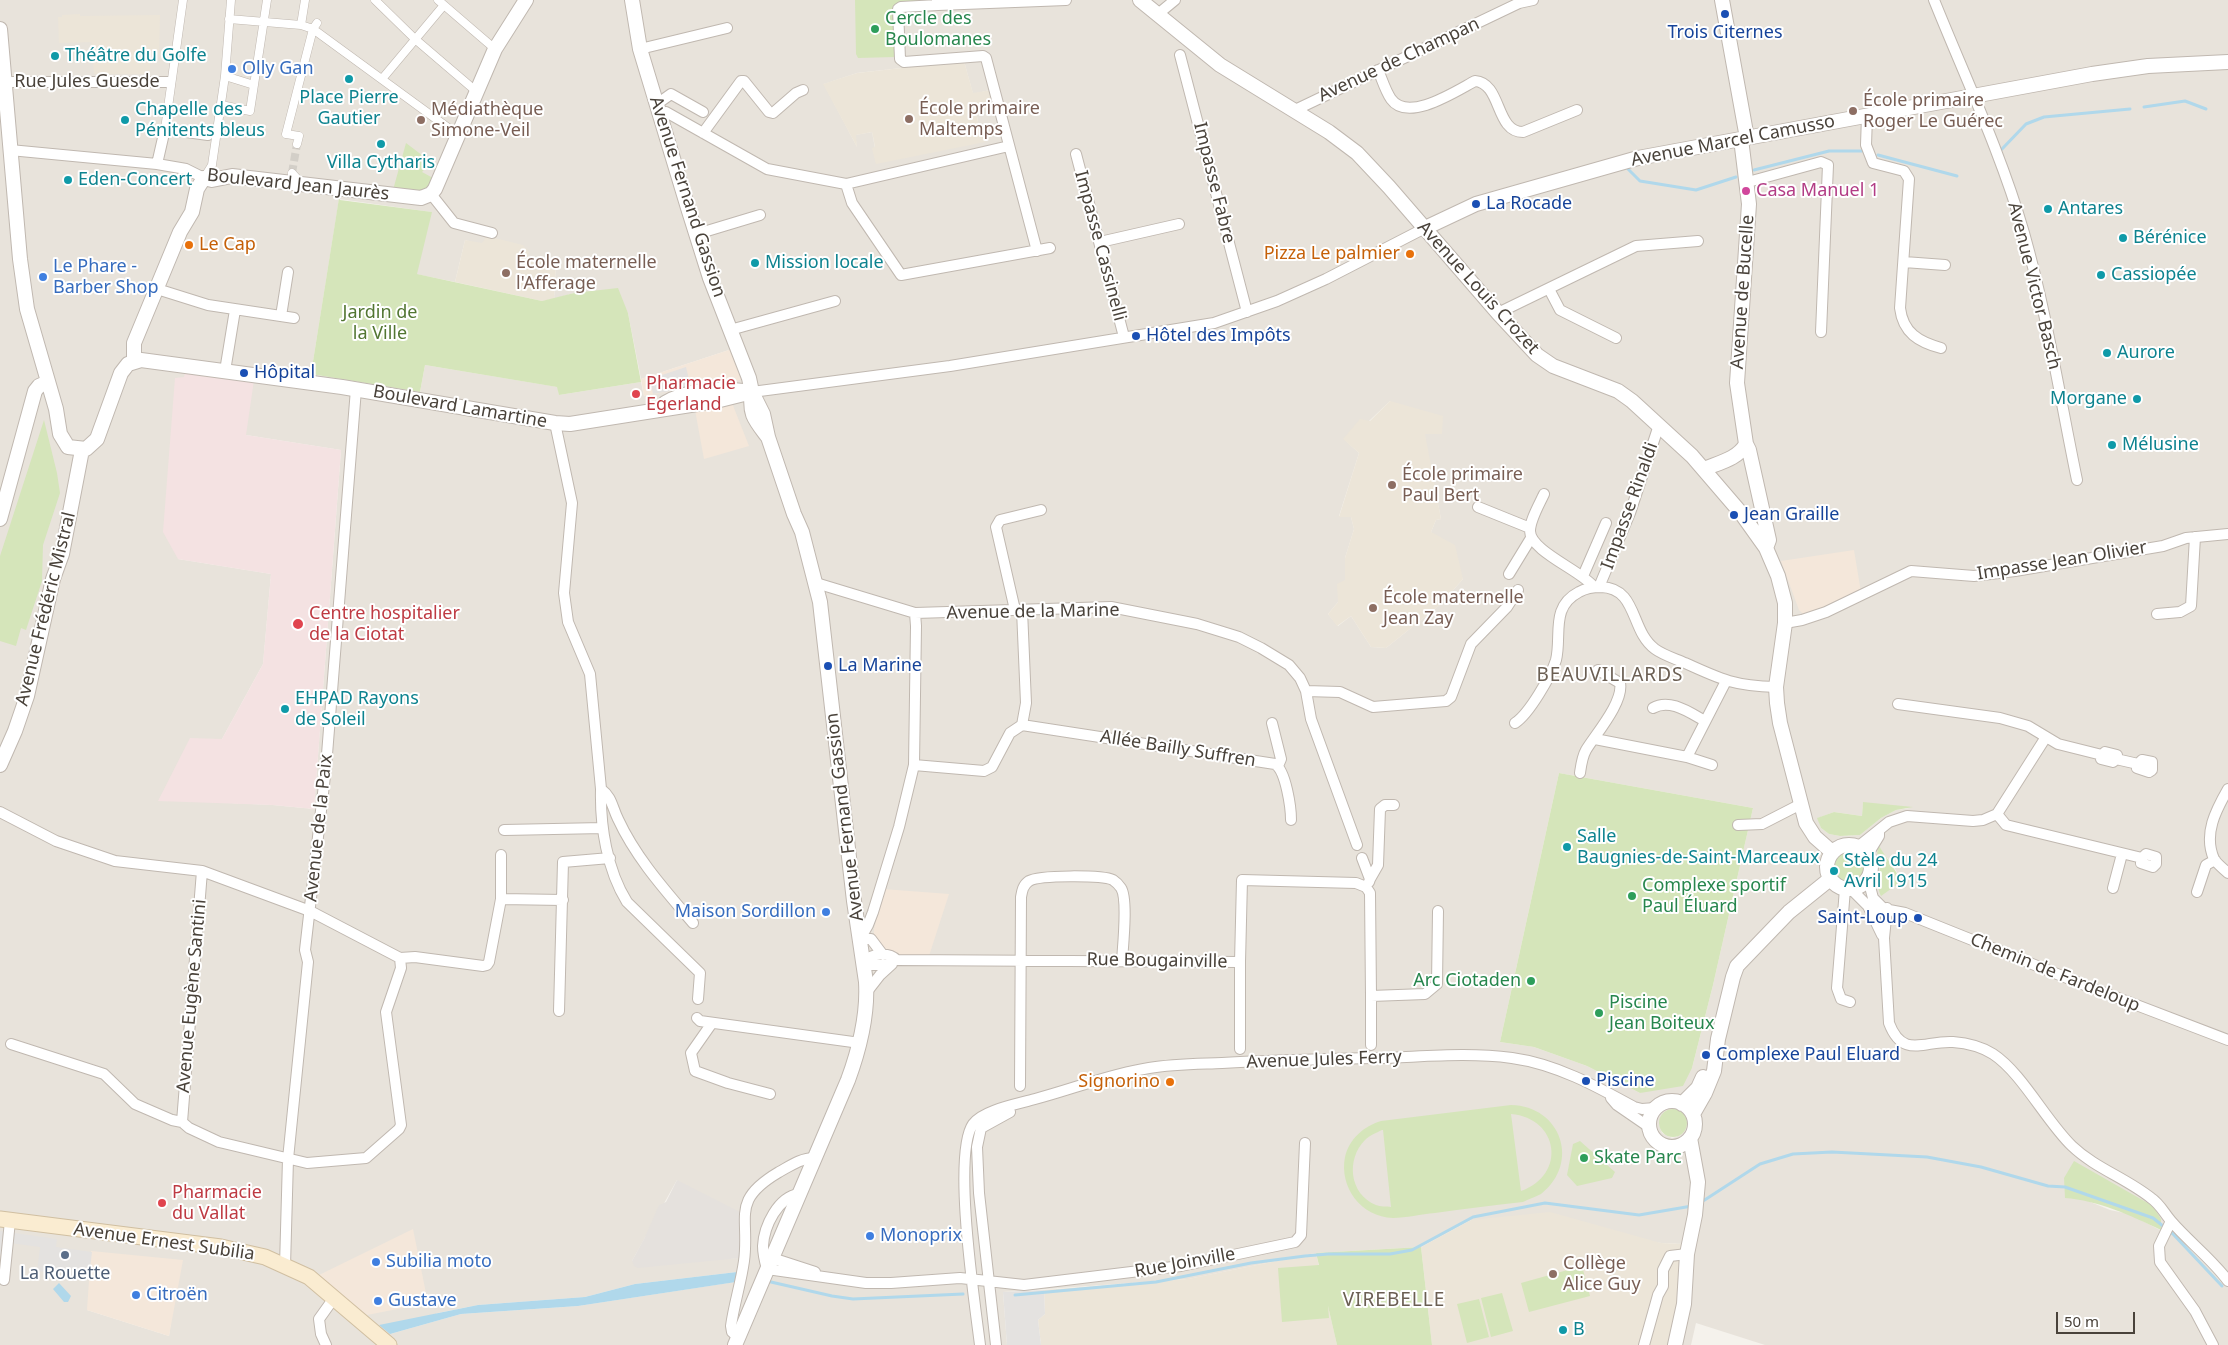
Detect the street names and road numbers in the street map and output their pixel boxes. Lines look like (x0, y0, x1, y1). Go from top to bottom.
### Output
street label: Avenue de Champan (1315, 13, 1483, 107)
street label: Rue Jules Guesde (14, 71, 160, 93)
street label: Avenue Fernand Gassion (644, 94, 730, 300)
street label: Avenue Marcel Camusso (1629, 111, 1837, 171)
street label: Impasse Fabre (1189, 120, 1239, 246)
street label: Boulevard Jean Jaurès (206, 165, 390, 205)
street label: Impasse Cassinelli (1070, 168, 1130, 324)
street label: Avenue Victor Basch (2003, 200, 2065, 372)
street label: Avenue de Bucelle (1727, 214, 1759, 370)
street label: Avenue Louis Crozet (1413, 217, 1543, 359)
street label: Boulevard Lamartine (371, 381, 549, 433)
street label: Impasse Rinaldi (1597, 440, 1663, 572)
street label: Avenue Frédéric Mistral (11, 510, 81, 708)
street label: Impasse Jean Olivier (1975, 537, 2149, 585)
street label: Avenue de la Marine (946, 600, 1120, 624)
street label: Avenue Fernand Gassion (821, 711, 869, 923)
street label: Allée Bailly Suffren (1099, 726, 1257, 772)
street label: Avenue de la Paix (301, 753, 337, 903)
street label: Avenue Eugène Santini (173, 898, 211, 1094)
street label: Chemin de Fardeloup (1967, 929, 2143, 1017)
street label: Rue Bougainville (1086, 949, 1228, 973)
street label: Avenue Jules Ferry (1246, 1046, 1402, 1074)
street label: Avenue Ernest Subilia (72, 1219, 256, 1265)
street label: Rue Joinville (1133, 1244, 1237, 1282)

